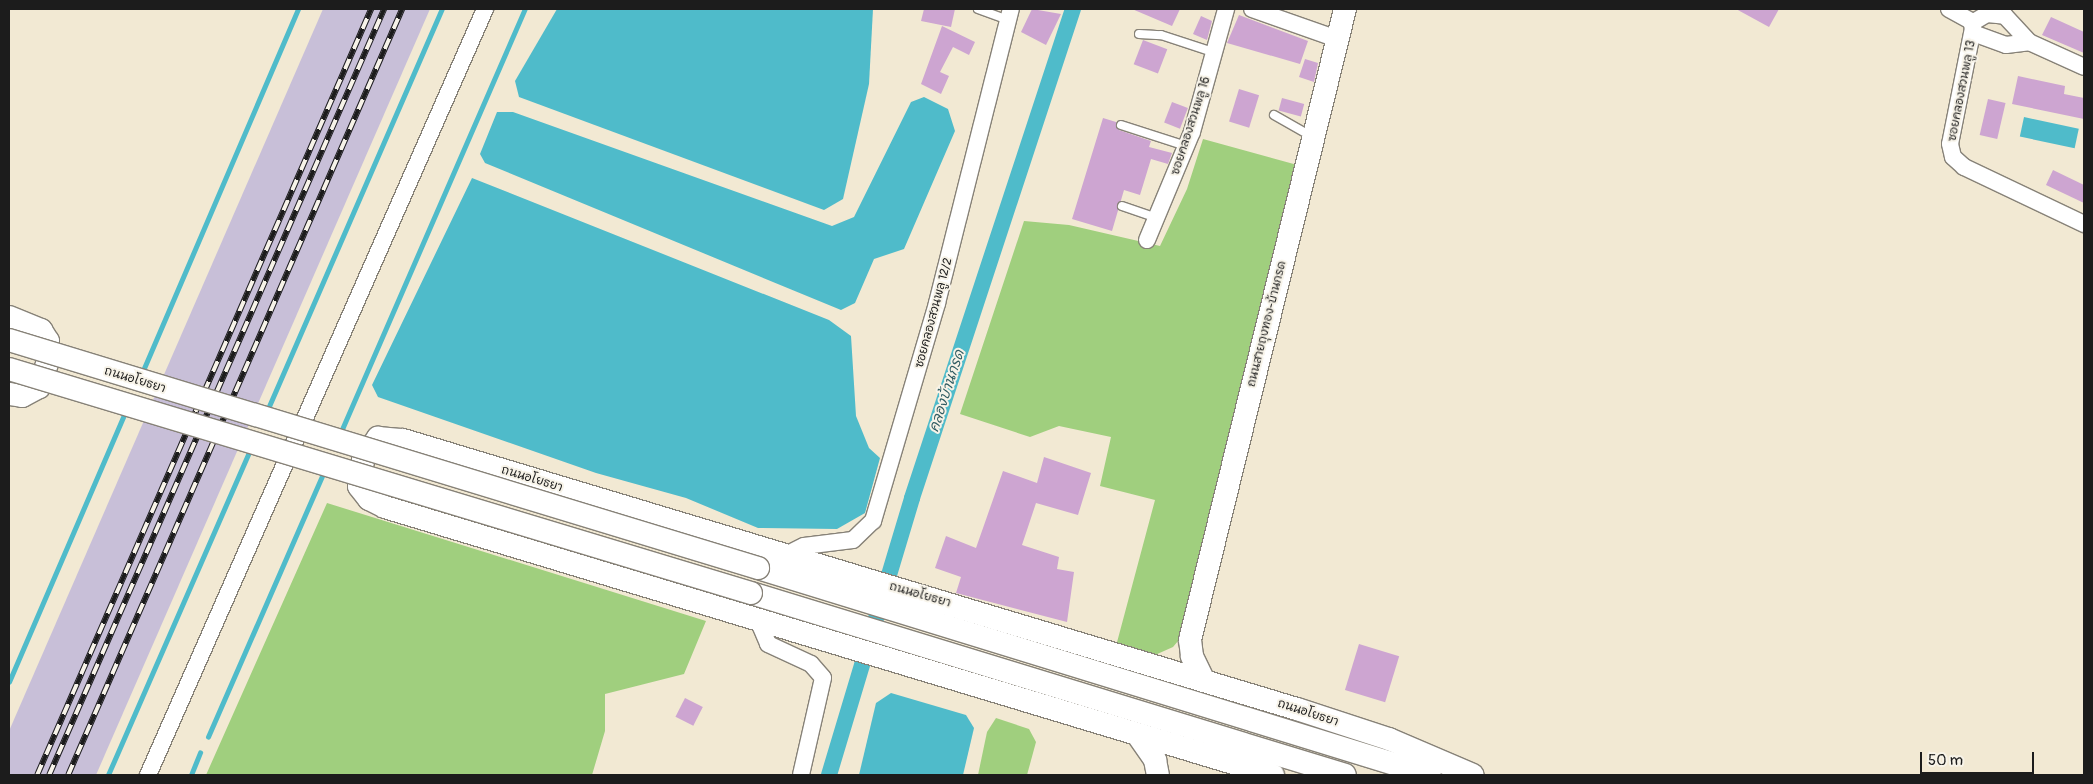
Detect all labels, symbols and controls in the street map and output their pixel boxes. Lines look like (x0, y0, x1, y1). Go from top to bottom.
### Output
street label: ซอยคลองสวนพลู 13 (1945, 39, 1979, 143)
street label: ซอยคลองสวนพลู 16 (1168, 75, 1214, 177)
street label: ซอยคลองสวนพลู 12/2 (912, 256, 956, 370)
street label: ถนนสายถุงทอง-บ้านกรด (1244, 259, 1290, 389)
water label: คลองบ้านกรด (926, 348, 968, 434)
street label: ถนนอโยธยา (103, 364, 167, 396)
street label: ถนนอโยธยา (500, 463, 564, 495)
street label: ถนนอโยธยา (888, 579, 952, 611)
street label: ถนนอโยธยา (1276, 696, 1340, 730)
scale bar (1923, 742, 2037, 774)
text: 50 m (1928, 751, 1963, 770)

